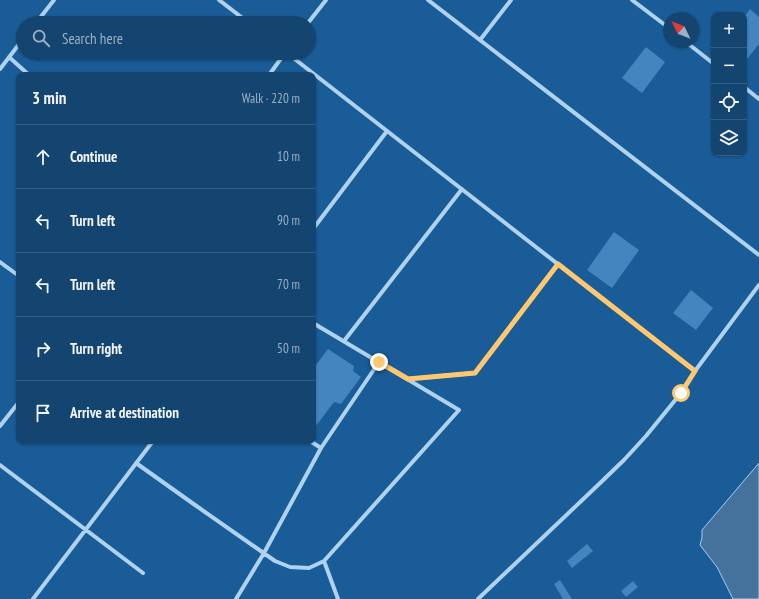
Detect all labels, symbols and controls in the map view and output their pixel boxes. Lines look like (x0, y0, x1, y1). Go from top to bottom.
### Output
north arrow (663, 12, 699, 48)
map controls (711, 12, 747, 156)
button: + (711, 12, 747, 48)
search box (16, 16, 316, 60)
icon: search (30, 27, 52, 49)
text: Search here (62, 29, 123, 48)
button: − (711, 48, 747, 84)
button: locate (711, 84, 747, 120)
text: 3 min (32, 87, 66, 109)
text: Walk · 220 m (242, 90, 300, 107)
button: layers (711, 120, 747, 156)
icon: ahead (32, 146, 54, 168)
text: Continue (70, 147, 117, 166)
text: 10 m (277, 148, 300, 165)
icon: left (32, 210, 54, 232)
text: Turn left (70, 211, 115, 230)
text: 90 m (277, 212, 300, 229)
icon: left (32, 274, 54, 296)
text: Turn left (70, 275, 115, 294)
text: 70 m (277, 276, 300, 293)
icon: right (32, 338, 54, 360)
text: Turn right (70, 339, 122, 358)
text: 50 m (277, 340, 300, 357)
route end (370, 353, 388, 371)
route start (672, 384, 690, 402)
icon: arrive (32, 402, 54, 424)
text: Arrive at destination (70, 403, 179, 422)

